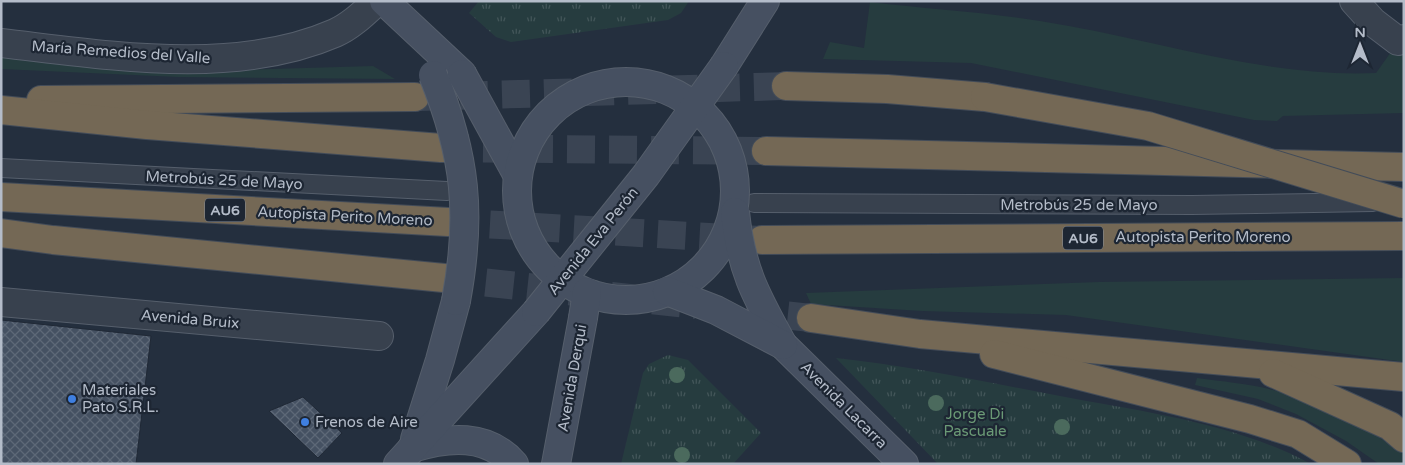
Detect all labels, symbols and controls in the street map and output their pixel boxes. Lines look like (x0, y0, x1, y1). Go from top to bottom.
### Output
north arrow (1335, 20, 1385, 70)
text: N (1354, 24, 1366, 41)
street label: María Remedios del Valle (31, 37, 211, 67)
street label: Metrobús 25 de Mayo (145, 167, 303, 193)
street label: Avenida Eva Perón (544, 184, 642, 298)
street label: Metrobús 25 de Mayo (1000, 196, 1158, 214)
road number: AU6 (205, 198, 245, 222)
street label: Autopista Perito Moreno (257, 202, 433, 230)
road number: AU6 (1063, 227, 1103, 250)
street label: Autopista Perito Moreno (1115, 228, 1291, 246)
street label: Avenida Bruix (140, 306, 240, 332)
street label: Avenida Derqui (554, 323, 590, 433)
street label: Avenida Lacarra (797, 358, 891, 452)
place label: Materiales Pato S.R.L. (82, 381, 159, 416)
marker: Materiales Pato S.R.L. (66, 393, 78, 405)
park label: Jorge Di Pascuale (943, 405, 1007, 440)
place label: Frenos de Aire (315, 413, 418, 431)
marker: Frenos de Aire (299, 416, 311, 428)

